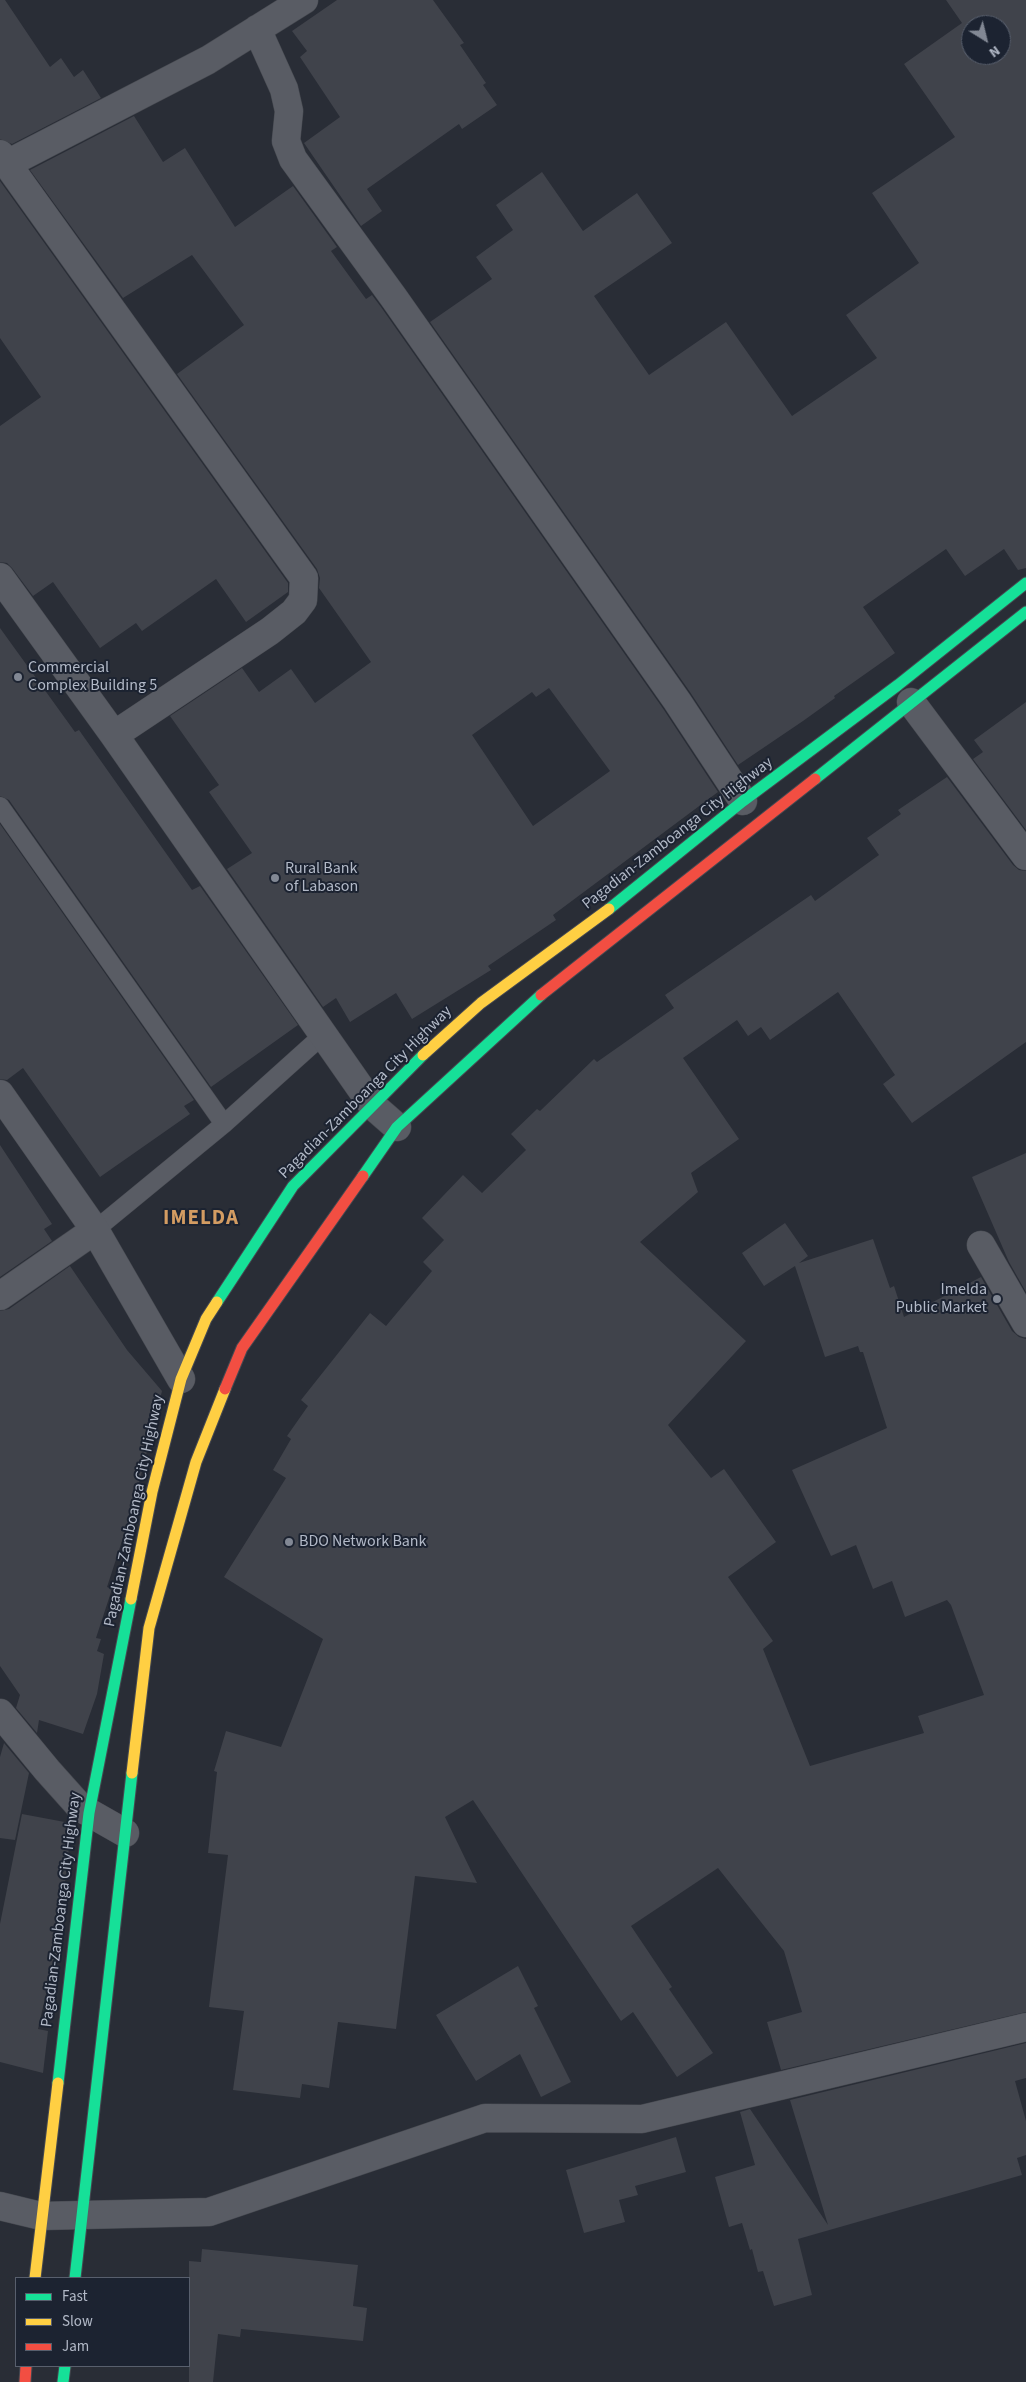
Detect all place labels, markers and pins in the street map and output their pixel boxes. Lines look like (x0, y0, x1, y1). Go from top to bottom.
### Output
place label: Commercial Complex Building 5 (28, 658, 157, 696)
marker: Commercial Complex Building 5 (12, 671, 24, 683)
place label: Rural Bank of Labason (285, 859, 358, 897)
marker: Rural Bank of Labason (269, 872, 281, 884)
place label: Imelda Public Market (896, 1280, 987, 1318)
marker: Imelda Public Market (991, 1293, 1003, 1305)
place label: BDO Network Bank (299, 1532, 427, 1552)
marker: BDO Network Bank (283, 1536, 295, 1548)

